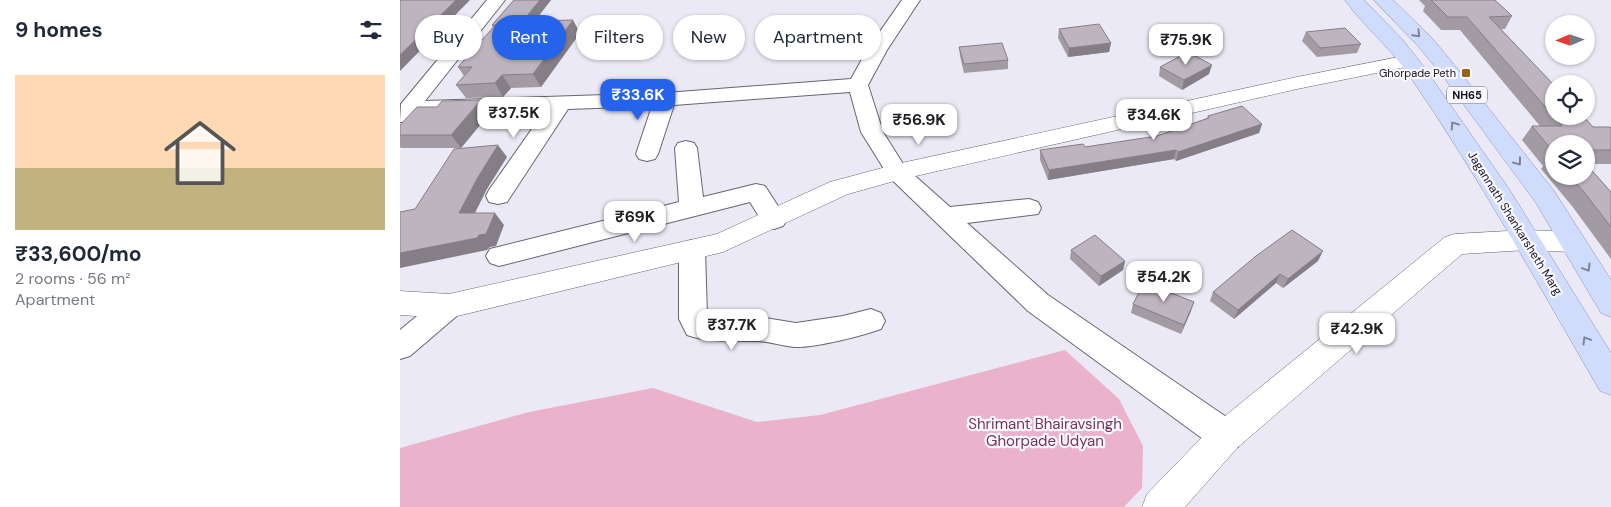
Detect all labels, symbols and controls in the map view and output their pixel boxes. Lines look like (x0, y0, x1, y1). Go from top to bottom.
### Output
chip: Buy (415, 15, 482, 60)
chip: Rent (492, 15, 566, 60)
chip: Filters (576, 15, 663, 60)
chip: New (673, 15, 745, 60)
chip: Apartment (755, 15, 881, 60)
north arrow (1545, 15, 1595, 65)
map controls (1545, 15, 1595, 185)
text: 9 homes (15, 16, 103, 44)
icon: filters (357, 16, 385, 44)
pin: ₹75.9K (1145, 23, 1227, 66)
text: ₹75.9K (1160, 29, 1212, 50)
one-way arrow (1411, 29, 1420, 38)
place label: Ghorpade Peth (1379, 66, 1456, 80)
marker: Ghorpade Peth (1460, 67, 1472, 79)
button: locate (1545, 75, 1595, 125)
pin: ₹33.6K (597, 78, 679, 121)
text: ₹33.6K (611, 84, 665, 105)
road number: NH65 (1447, 86, 1487, 104)
pin: ₹37.5K (473, 96, 555, 139)
pin: ₹34.6K (1113, 98, 1195, 141)
text: ₹37.5K (488, 102, 540, 123)
pin: ₹56.9K (878, 104, 960, 146)
text: ₹34.6K (1127, 104, 1181, 125)
icon: home (155, 108, 245, 198)
text: ₹56.9K (892, 109, 946, 130)
one-way arrow (1451, 122, 1460, 131)
button: layers (1545, 135, 1595, 185)
street label: Jagannath Shankarsheth Marg (1464, 148, 1566, 298)
one-way arrow (1512, 156, 1521, 166)
pin: ₹69K (605, 200, 665, 243)
text: ₹69K (615, 206, 655, 227)
text: ₹33,600/mo (15, 240, 142, 268)
pin: ₹54.2K (1123, 260, 1205, 303)
one-way arrow (1581, 263, 1591, 272)
text: ₹54.2K (1137, 266, 1191, 287)
text: 2 rooms · 56 m² (15, 268, 131, 289)
text: Apartment (15, 289, 95, 310)
pin: ₹37.7K (691, 308, 773, 351)
pin: ₹42.9K (1316, 312, 1398, 355)
text: ₹37.7K (707, 314, 757, 335)
text: ₹42.9K (1330, 318, 1384, 339)
one-way arrow (1582, 336, 1592, 345)
park label: Shrimant Bhairavsingh Ghorpade Udyan (968, 414, 1122, 451)

